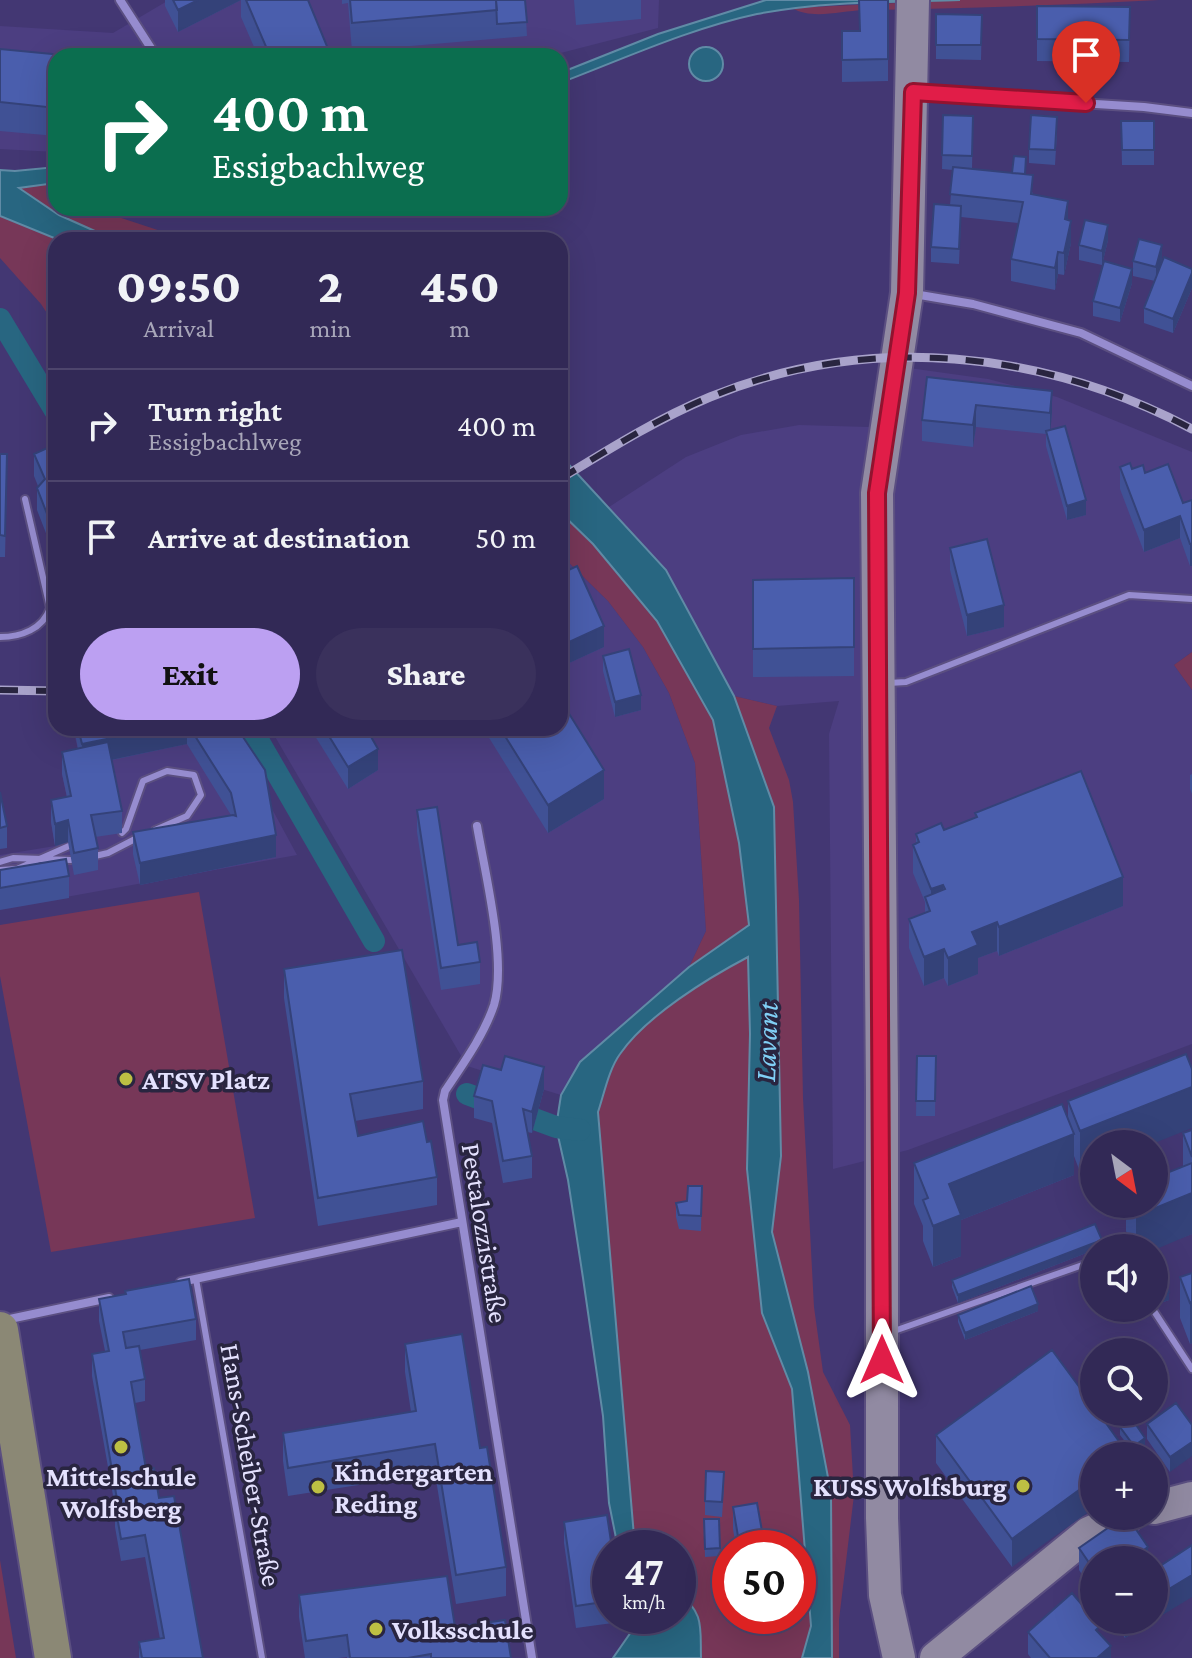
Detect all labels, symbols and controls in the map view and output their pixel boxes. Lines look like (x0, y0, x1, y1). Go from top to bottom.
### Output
pin (1052, 21, 1120, 103)
icon: arrive (1064, 33, 1108, 77)
icon: right (80, 80, 184, 184)
text: 400 m (212, 81, 368, 143)
text: Essigbachlweg (212, 146, 425, 186)
text: 09:50 (116, 259, 241, 312)
text: 2 (318, 259, 343, 312)
text: 450 (420, 259, 500, 312)
text: Arrival (143, 314, 214, 343)
text: min (310, 314, 351, 343)
text: m (449, 314, 470, 343)
text: Turn right (148, 394, 282, 427)
icon: right (80, 403, 124, 447)
text: 400 m (457, 409, 536, 442)
text: Essigbachlweg (148, 427, 302, 456)
icon: arrive (80, 515, 124, 559)
text: Arrive at destination (148, 521, 410, 554)
text: 50 m (475, 521, 536, 554)
button: Exit (80, 628, 300, 720)
button: Share (316, 628, 536, 720)
water label: Lavant (748, 1000, 784, 1082)
place label: ATSV Platz (141, 1064, 270, 1095)
marker: ATSV Platz (117, 1070, 135, 1088)
north arrow (1080, 1130, 1168, 1218)
map controls (1080, 1130, 1168, 1634)
street label: Pestalozzistraße (455, 1141, 515, 1325)
button: sound (1080, 1234, 1168, 1322)
position arrow (840, 1318, 924, 1402)
button: search (1080, 1338, 1168, 1426)
street label: Hans-Scheiber-Straße (214, 1341, 288, 1589)
marker: Mittelschule Wolfsberg (112, 1438, 130, 1456)
button: + (1080, 1442, 1168, 1530)
place label: Kindergarten Reding (334, 1456, 493, 1519)
place label: Mittelschule Wolfsberg (46, 1461, 196, 1524)
place label: KUSS Wolfsburg (813, 1471, 1007, 1502)
marker: KUSS Wolfsburg (1014, 1477, 1032, 1495)
marker: Kindergarten Reding (309, 1478, 327, 1496)
speed limit sign: 50 (712, 1530, 816, 1634)
button: − (1080, 1546, 1168, 1634)
text: 47 (624, 1549, 664, 1594)
text: km/h (622, 1591, 666, 1613)
place label: Volksschule (391, 1614, 533, 1645)
marker: Volksschule (367, 1620, 385, 1638)

